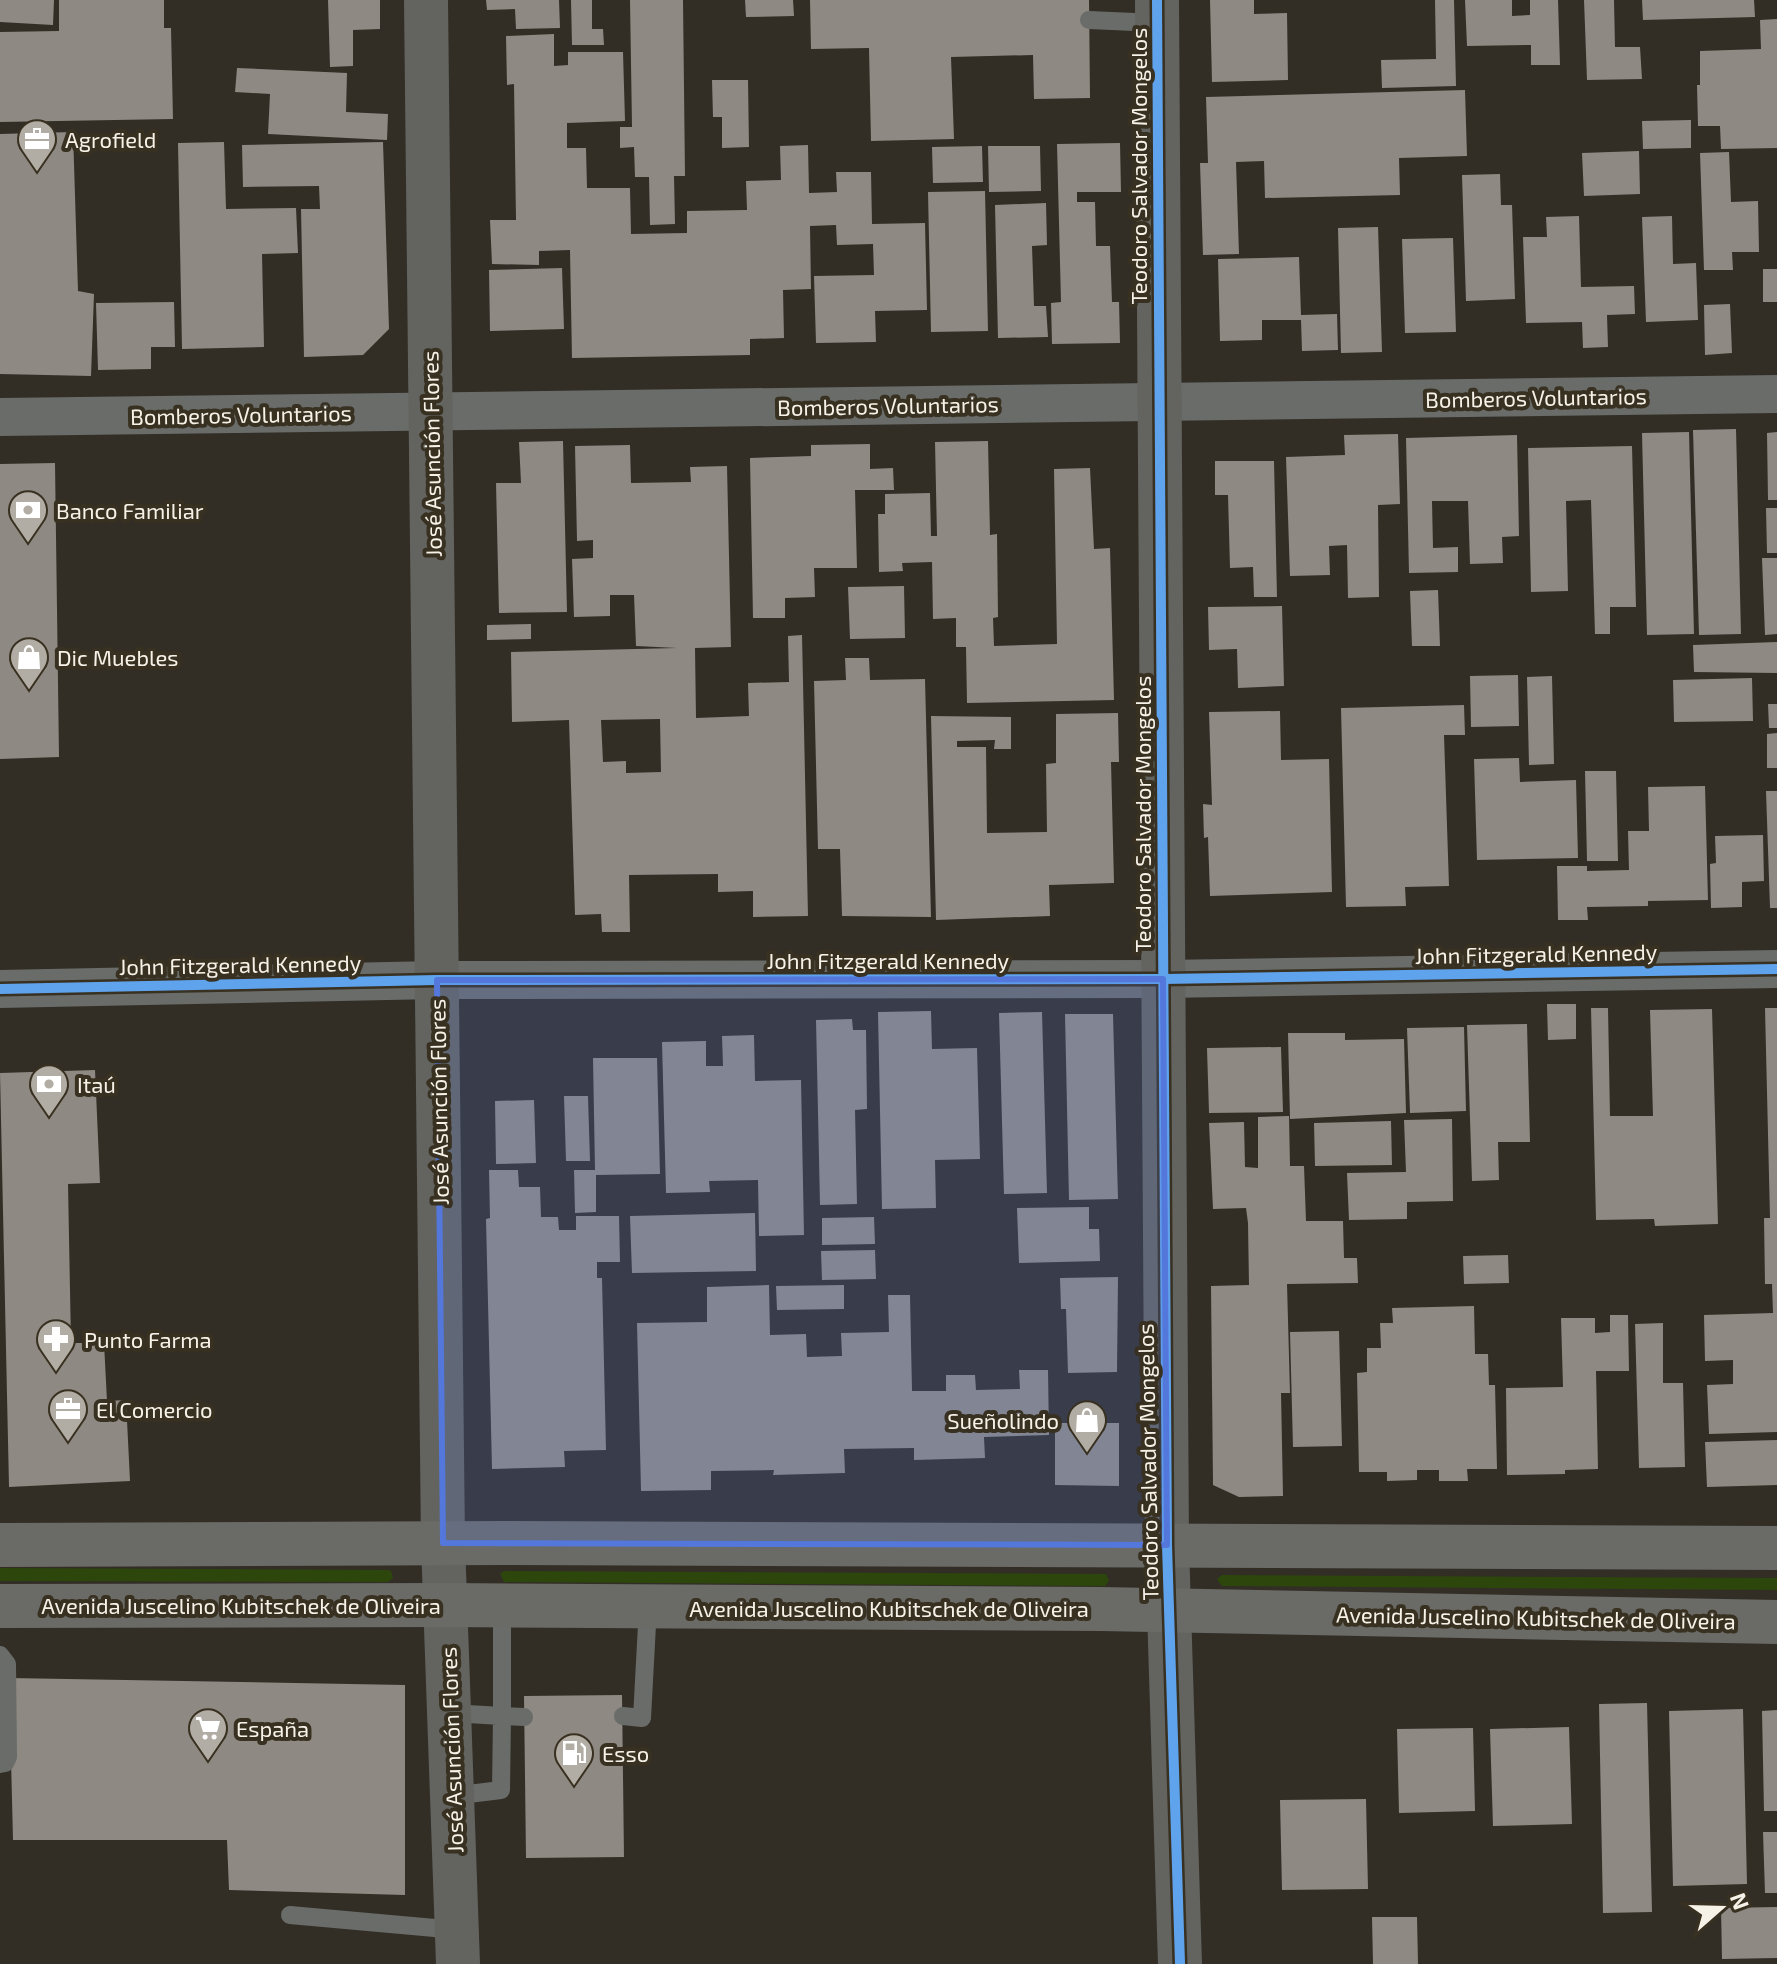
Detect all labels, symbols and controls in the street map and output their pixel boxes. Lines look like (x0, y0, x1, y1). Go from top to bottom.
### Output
street label: Teodoro Salvador Mongelos (1125, 28, 1151, 304)
office icon: Agrofield (16, 118, 58, 173)
place label: Agrofield (65, 126, 156, 152)
street label: José Asunción Flores (416, 351, 446, 557)
street label: Bomberos Voluntarios (1425, 382, 1647, 412)
street label: Bomberos Voluntarios (777, 390, 999, 420)
street label: Bomberos Voluntarios (130, 399, 352, 429)
bank icon: Banco Familiar (7, 489, 49, 544)
place label: Banco Familiar (56, 497, 204, 523)
shop icon: Dic Muebles (8, 636, 50, 691)
place label: Dic Muebles (57, 644, 178, 670)
street label: Teodoro Salvador Mongelos (1129, 676, 1155, 952)
street label: John Fitzgerald Kennedy (1415, 938, 1658, 968)
street label: John Fitzgerald Kennedy (767, 947, 1010, 973)
street label: John Fitzgerald Kennedy (119, 949, 362, 979)
street label: José Asunción Flores (423, 999, 453, 1205)
bank icon: Itaú (28, 1063, 70, 1118)
place label: Itaú (77, 1071, 116, 1097)
pharmacy icon: Punto Farma (35, 1318, 77, 1373)
street label: Teodoro Salvador Mongelos (1132, 1323, 1162, 1601)
place label: Punto Farma (84, 1326, 212, 1352)
office icon: El Comercio (47, 1388, 89, 1443)
place label: El Comercio (96, 1396, 213, 1422)
shop icon: Sueñolindo (1066, 1399, 1108, 1454)
place label: Sueñolindo (947, 1407, 1059, 1433)
street label: Avenida Juscelino Kubitschek de Oliveira (41, 1592, 441, 1618)
street label: Avenida Juscelino Kubitschek de Oliveira (689, 1595, 1089, 1621)
street label: Avenida Juscelino Kubitschek de Oliveira (1336, 1601, 1736, 1633)
street label: José Asunción Flores (434, 1646, 468, 1854)
supermarket icon: España (187, 1707, 229, 1762)
place label: España (236, 1715, 309, 1741)
fuel station icon: Esso (553, 1732, 595, 1787)
place label: Esso (602, 1740, 649, 1766)
north arrow (1681, 1868, 1761, 1948)
text: N (1726, 1889, 1756, 1913)

